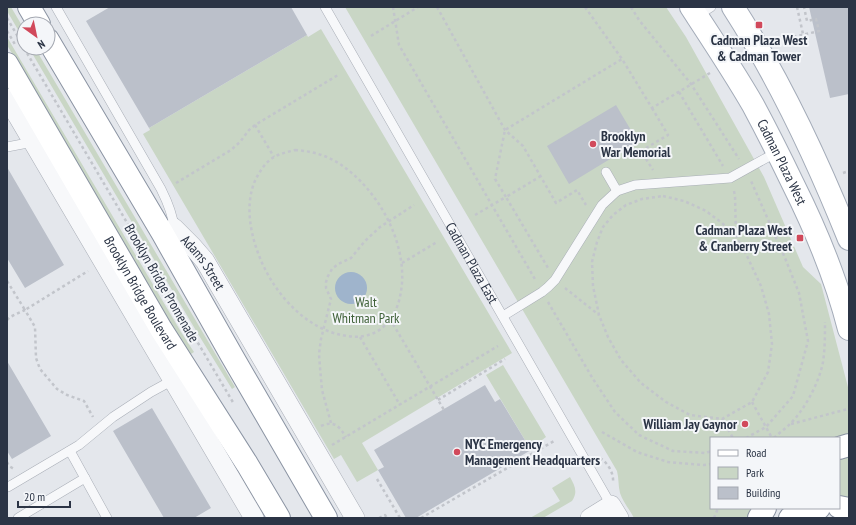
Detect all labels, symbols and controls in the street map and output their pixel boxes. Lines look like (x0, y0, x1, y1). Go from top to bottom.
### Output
north arrow (16, 16, 56, 56)
marker: Cadman Plaza West & Cadman Tower (754, 20, 764, 30)
place label: Cadman Plaza West & Cadman Tower (711, 31, 807, 65)
text: N (35, 37, 48, 52)
street label: Cadman Plaza West (753, 116, 811, 208)
place label: Brooklyn War Memorial (600, 127, 671, 161)
marker: Brooklyn War Memorial (588, 139, 598, 149)
street label: Cadman Plaza East (441, 219, 502, 307)
street label: Brooklyn Bridge Promenade (121, 220, 203, 346)
place label: Cadman Plaza West & Cranberry Street (696, 221, 792, 255)
street label: Adams Street (177, 231, 229, 294)
street label: Brooklyn Bridge Boulevard (100, 233, 181, 353)
marker: Cadman Plaza West & Cranberry Street (795, 233, 805, 243)
park label: Walt Whitman Park (332, 293, 400, 327)
place label: William Jay Gaynor (642, 415, 738, 433)
marker: William Jay Gaynor (740, 419, 750, 429)
place label: NYC Emergency Management Headquarters (465, 435, 600, 469)
legend (710, 437, 840, 509)
text: Road (746, 445, 766, 460)
marker: NYC Emergency Management Headquarters (452, 447, 462, 457)
text: Park (746, 465, 764, 480)
scale bar (18, 483, 70, 509)
text: Building (746, 485, 781, 500)
text: 20 m (24, 489, 45, 504)

